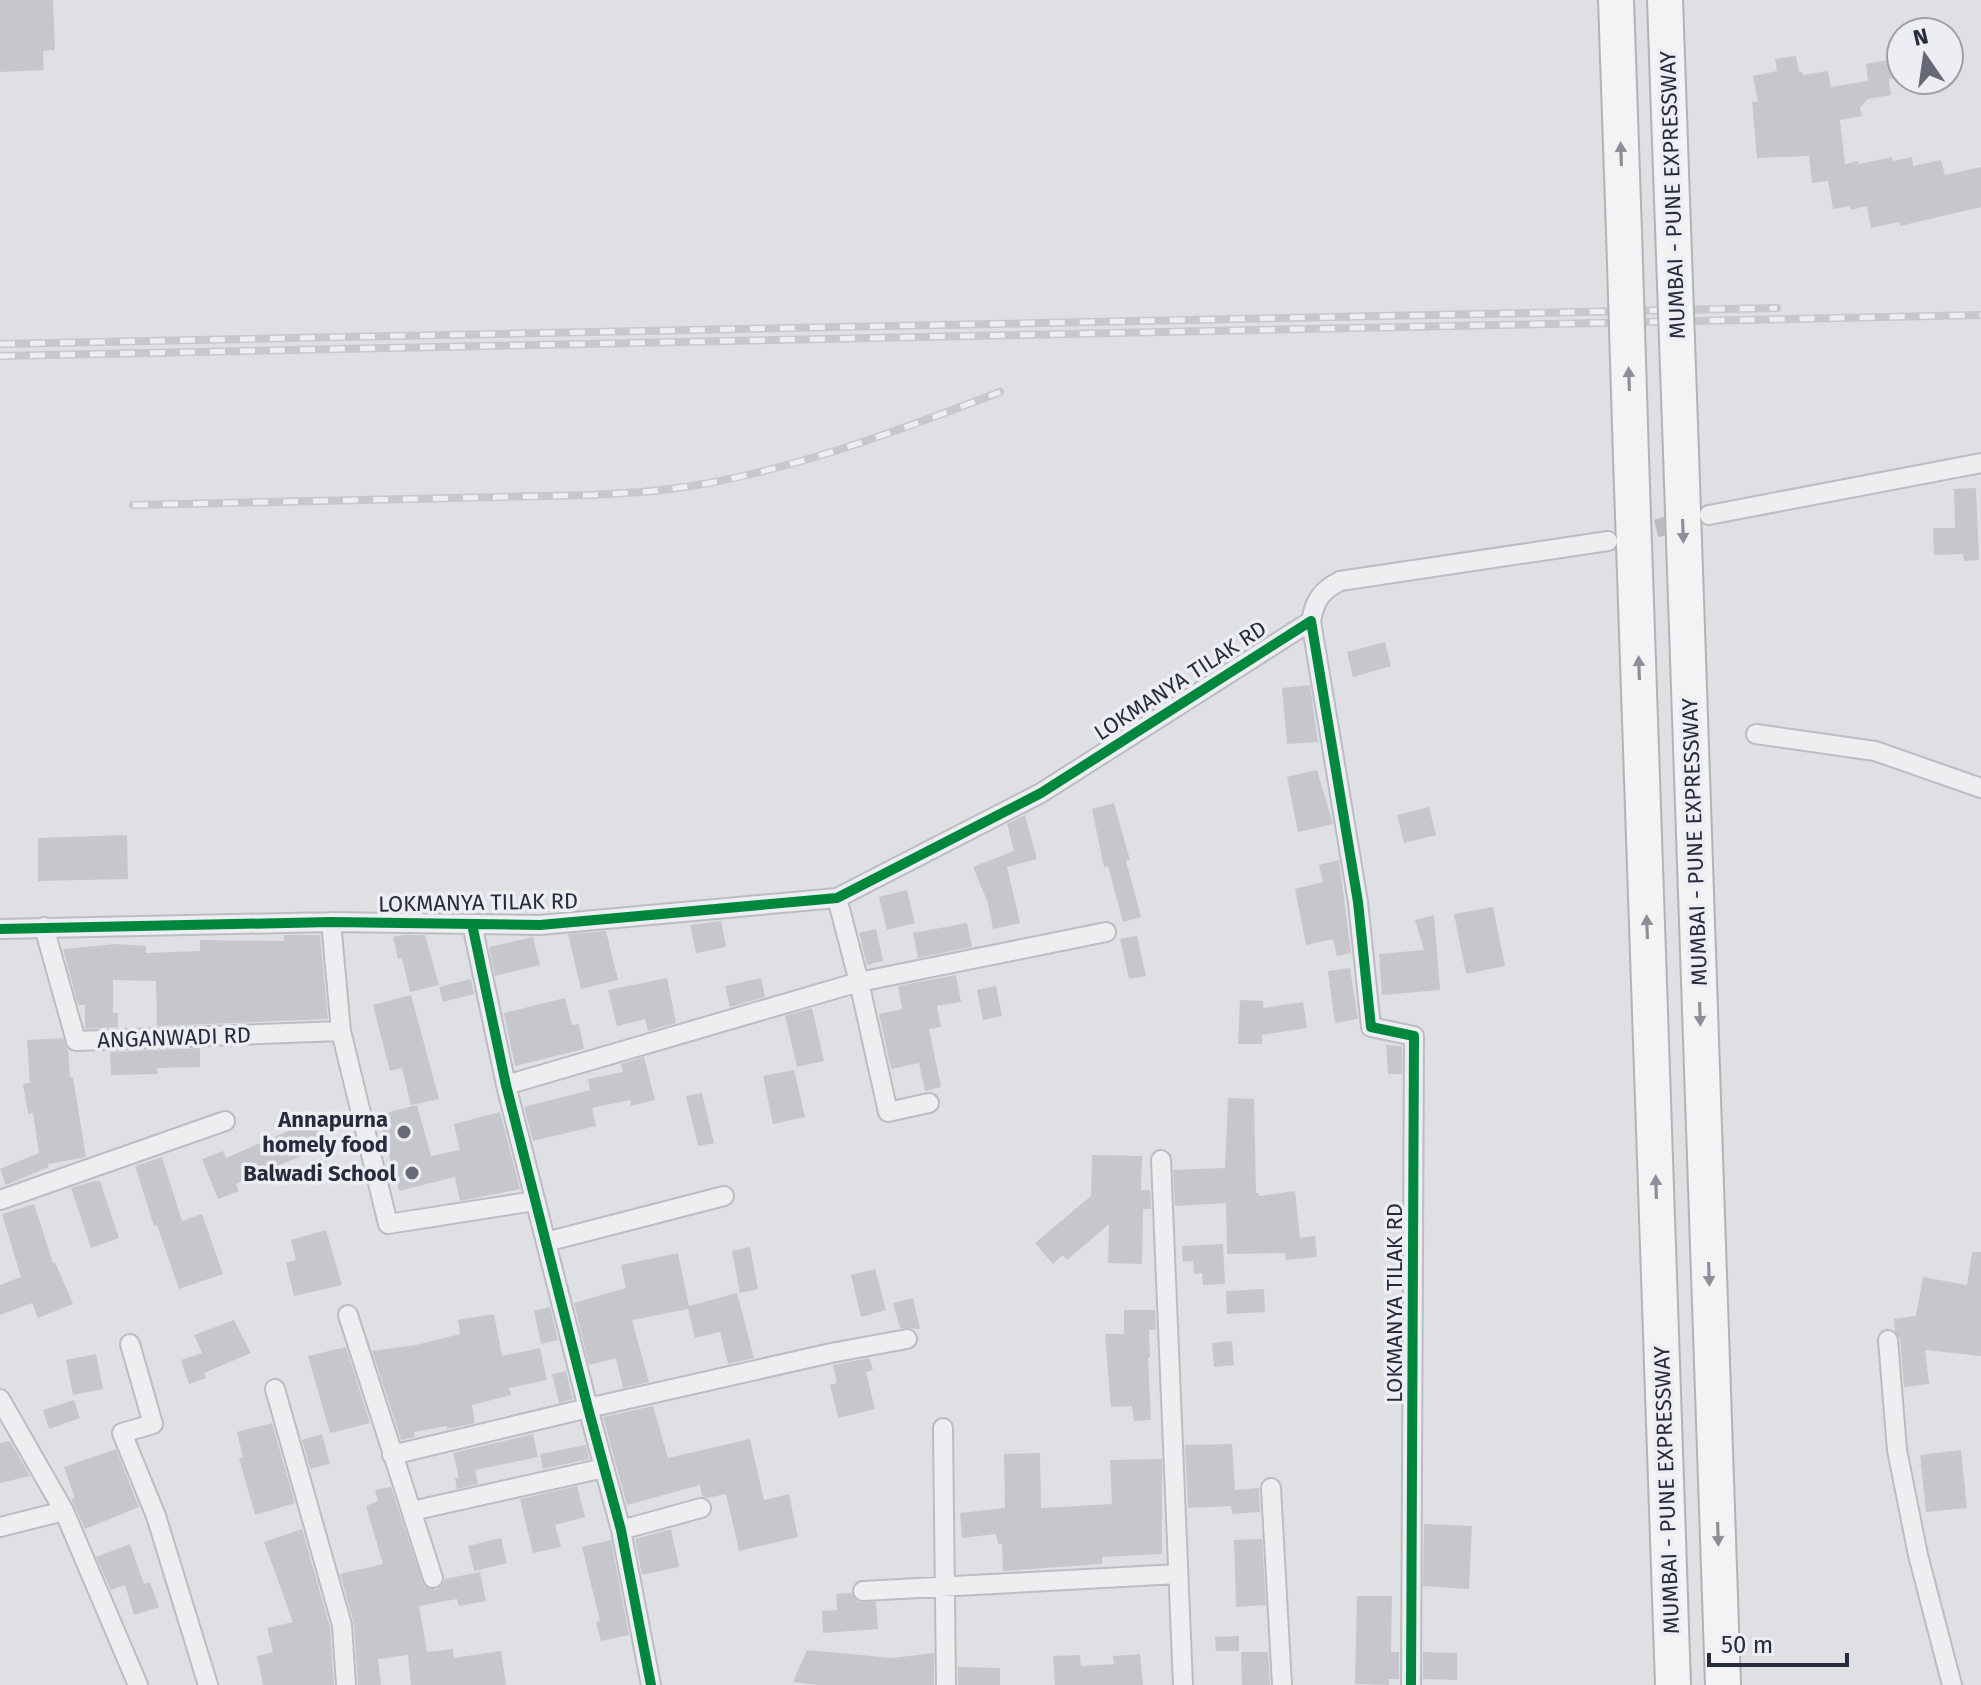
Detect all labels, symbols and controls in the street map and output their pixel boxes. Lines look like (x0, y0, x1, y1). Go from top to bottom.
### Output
north arrow (1885, 16, 1965, 96)
text: N (1910, 22, 1931, 52)
street label: MUMBAI - PUNE EXPRESSWAY (1654, 50, 1691, 339)
one-way arrow (1615, 141, 1627, 166)
one-way arrow (1622, 366, 1635, 391)
one-way arrow (1677, 519, 1690, 544)
street label: LOKMANYA TILAK RD (1089, 615, 1272, 746)
one-way arrow (1632, 655, 1645, 680)
street label: MUMBAI - PUNE EXPRESSWAY (1676, 697, 1713, 986)
street label: LOKMANYA TILAK RD (378, 887, 578, 918)
one-way arrow (1641, 914, 1654, 939)
one-way arrow (1693, 1002, 1706, 1027)
street label: ANGANWADI RD (97, 1021, 251, 1054)
place label: Annapurna homely food (262, 1106, 388, 1158)
marker: Annapurna homely food (395, 1123, 413, 1141)
place label: Balwadi School (243, 1160, 396, 1187)
marker: Balwadi School (403, 1164, 421, 1182)
one-way arrow (1650, 1174, 1663, 1199)
street label: LOKMANYA TILAK RD (1381, 1203, 1408, 1403)
one-way arrow (1702, 1262, 1715, 1287)
street label: MUMBAI - PUNE EXPRESSWAY (1648, 1345, 1685, 1634)
one-way arrow (1711, 1522, 1724, 1547)
scale bar (1709, 1617, 1847, 1667)
text: 50 m (1721, 1631, 1773, 1659)

